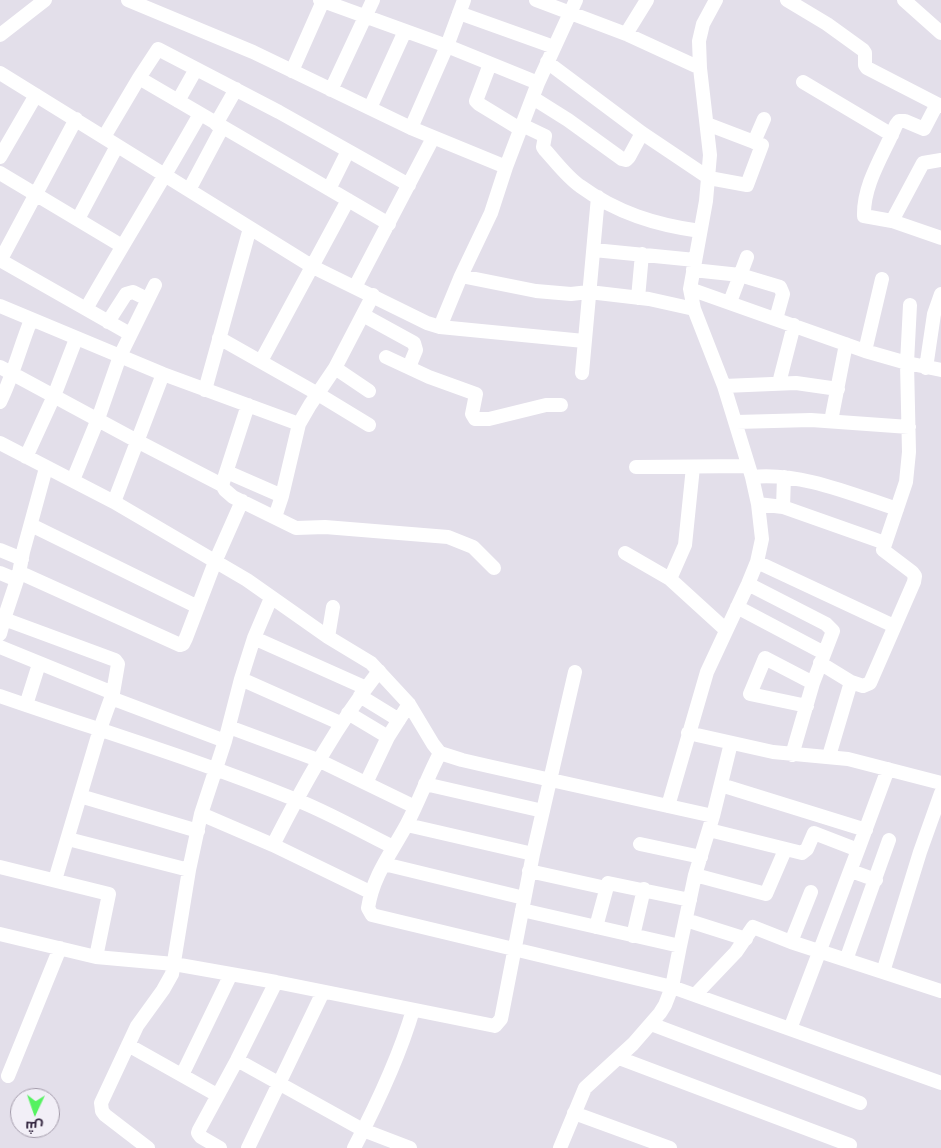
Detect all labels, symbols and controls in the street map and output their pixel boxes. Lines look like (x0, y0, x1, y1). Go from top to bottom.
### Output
north arrow (10, 1088, 60, 1138)
text: ش (25, 1117, 44, 1137)

